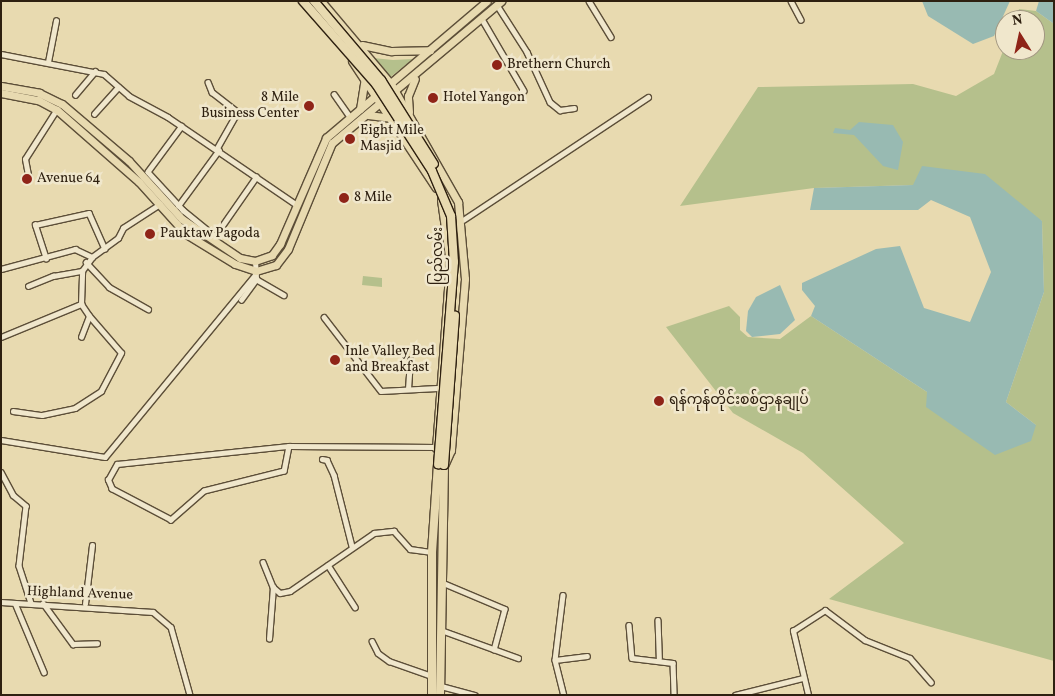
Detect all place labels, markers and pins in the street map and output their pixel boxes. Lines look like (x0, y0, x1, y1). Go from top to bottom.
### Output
place label: Brethern Church (507, 57, 611, 73)
marker: Brethern Church (491, 59, 503, 71)
place label: 8 Mile Business Center (201, 90, 299, 122)
place label: Hotel Yangon (443, 90, 526, 106)
marker: Hotel Yangon (427, 92, 439, 104)
marker: 8 Mile Business Center (303, 100, 315, 112)
place label: Eight Mile Masjid (360, 123, 424, 156)
marker: Eight Mile Masjid (344, 133, 356, 145)
place label: Avenue 64 (37, 171, 101, 187)
marker: Avenue 64 (21, 173, 33, 185)
place label: 8 Mile (354, 190, 392, 206)
marker: 8 Mile (338, 192, 350, 204)
place label: Pauktaw Pagoda (160, 226, 260, 242)
marker: Pauktaw Pagoda (144, 228, 156, 240)
place label: Inle Valley Bed and Breakfast (345, 344, 436, 377)
marker: Inle Valley Bed and Breakfast (329, 354, 341, 366)
place label: ရန်ကုန်တိုင်းစစ်ဌာနချုပ် (669, 393, 809, 409)
marker: ရန်ကုန်တိုင်းစစ်ဌာနချုပ် (653, 395, 665, 407)

